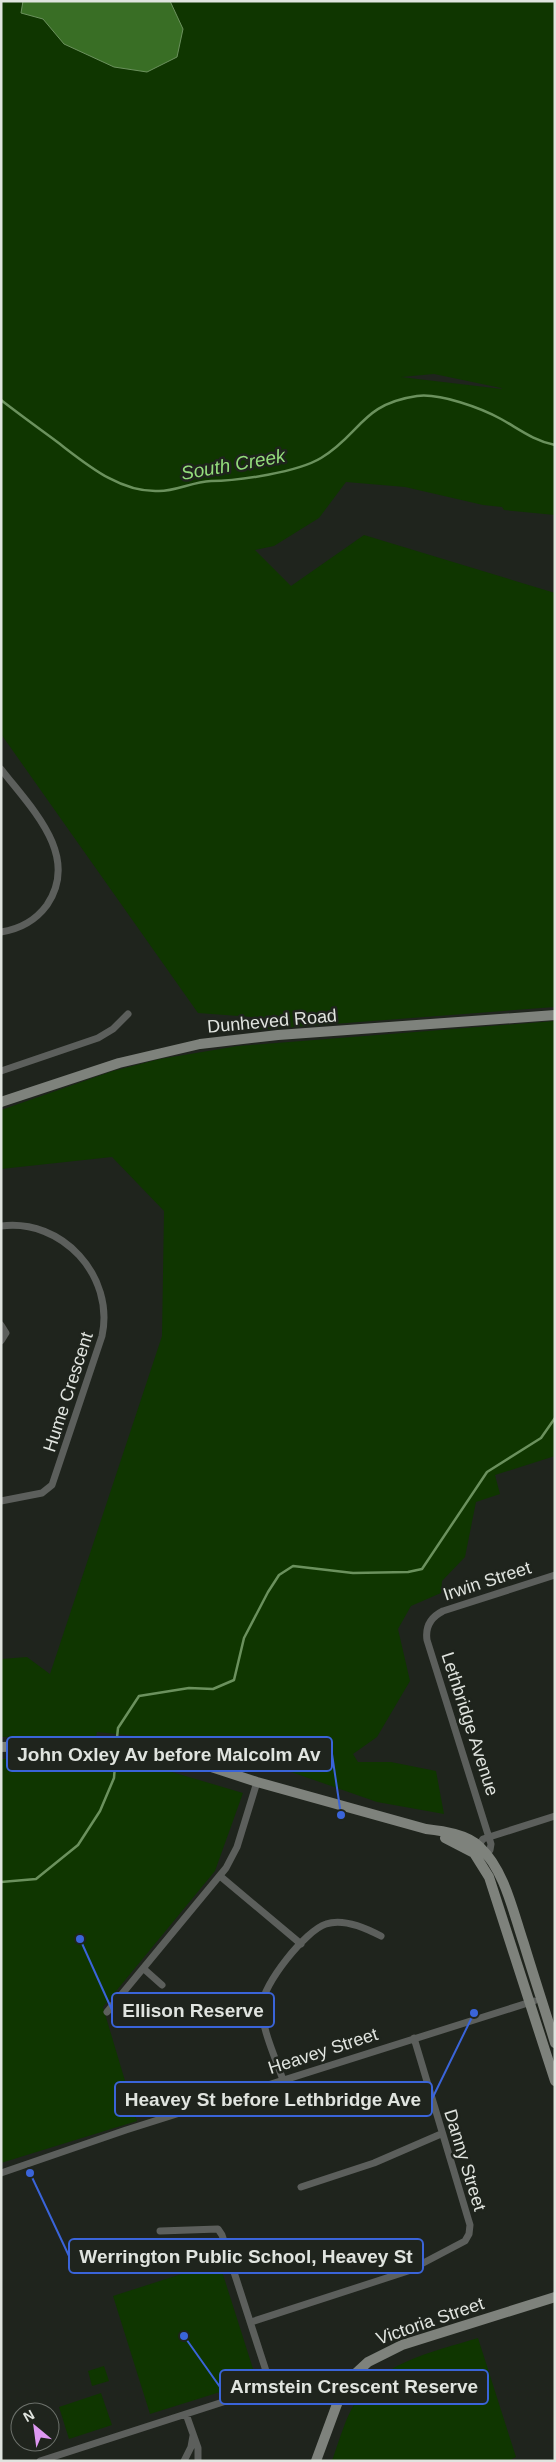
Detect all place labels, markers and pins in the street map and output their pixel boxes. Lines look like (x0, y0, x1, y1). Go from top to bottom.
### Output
callout: John Oxley Av before Malcolm Av (7, 1737, 332, 1771)
callout: Ellison Reserve (112, 1993, 274, 2027)
callout: Heavey St before Lethbridge Ave (115, 2082, 432, 2116)
callout: Werrington Public School, Heavey St (69, 2239, 423, 2273)
callout: Armstein Crescent Reserve (220, 2370, 488, 2404)

